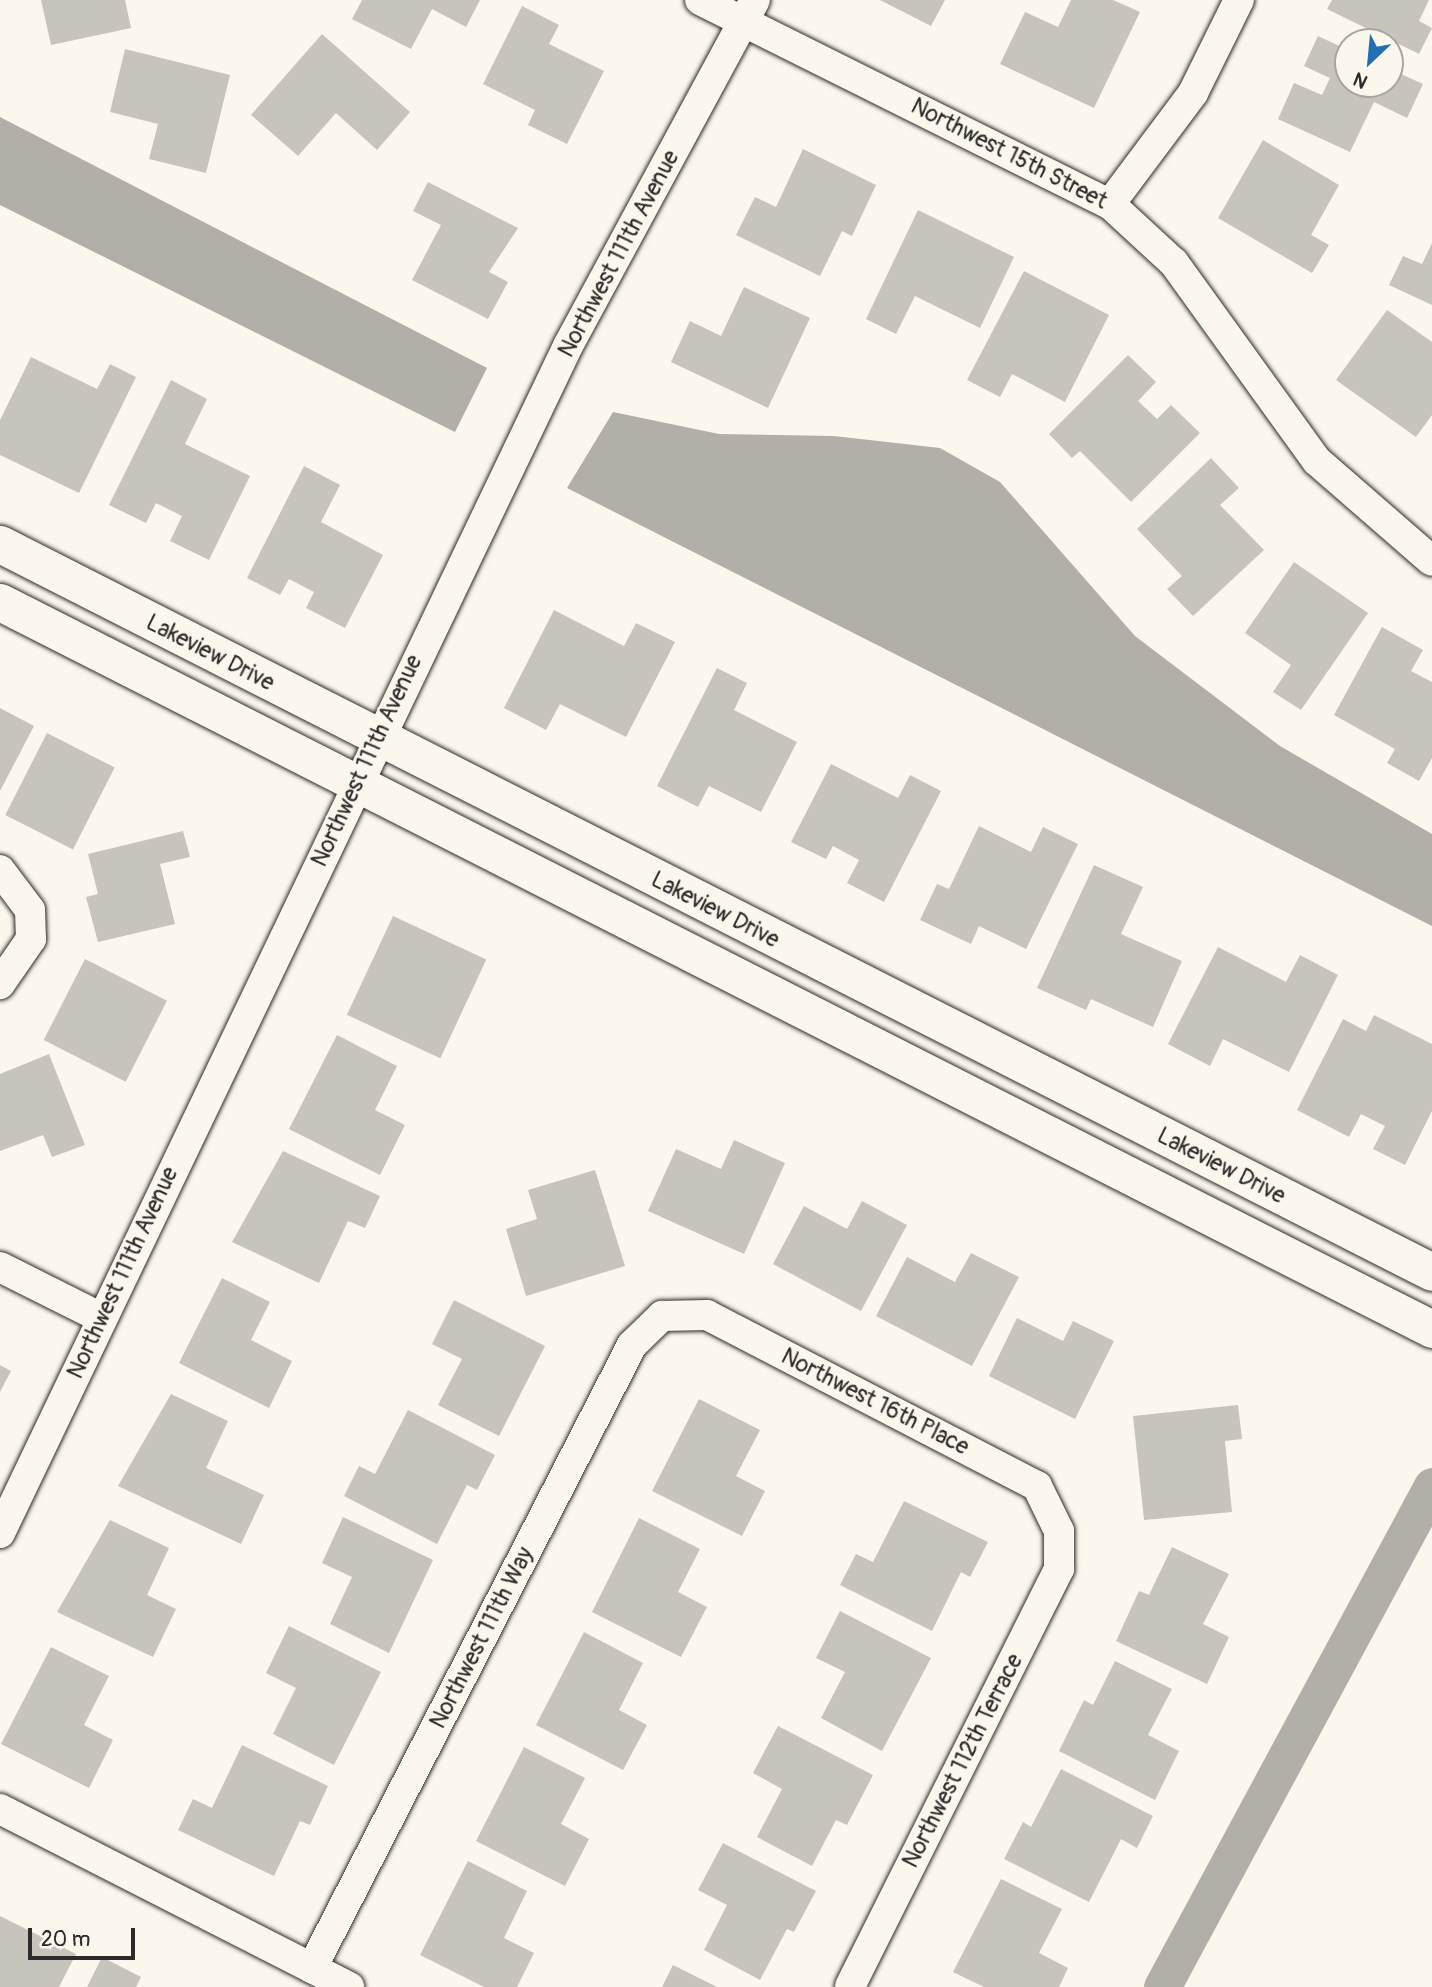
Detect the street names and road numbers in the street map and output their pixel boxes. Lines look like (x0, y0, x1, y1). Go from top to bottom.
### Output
street label: Northwest 15th Street (906, 93, 1112, 215)
street label: Northwest 111th Avenue (553, 146, 685, 362)
street label: Lakeview Drive (141, 609, 279, 697)
street label: Northwest 111th Avenue (306, 651, 428, 871)
street label: Lakeview Drive (646, 866, 784, 954)
street label: Lakeview Drive (1152, 1122, 1290, 1210)
street label: Northwest 111th Avenue (62, 1163, 184, 1383)
street label: Northwest 16th Place (777, 1343, 973, 1461)
street label: Northwest 111th Way (424, 1543, 540, 1733)
street label: Northwest 112th Terrace (897, 1649, 1029, 1873)

